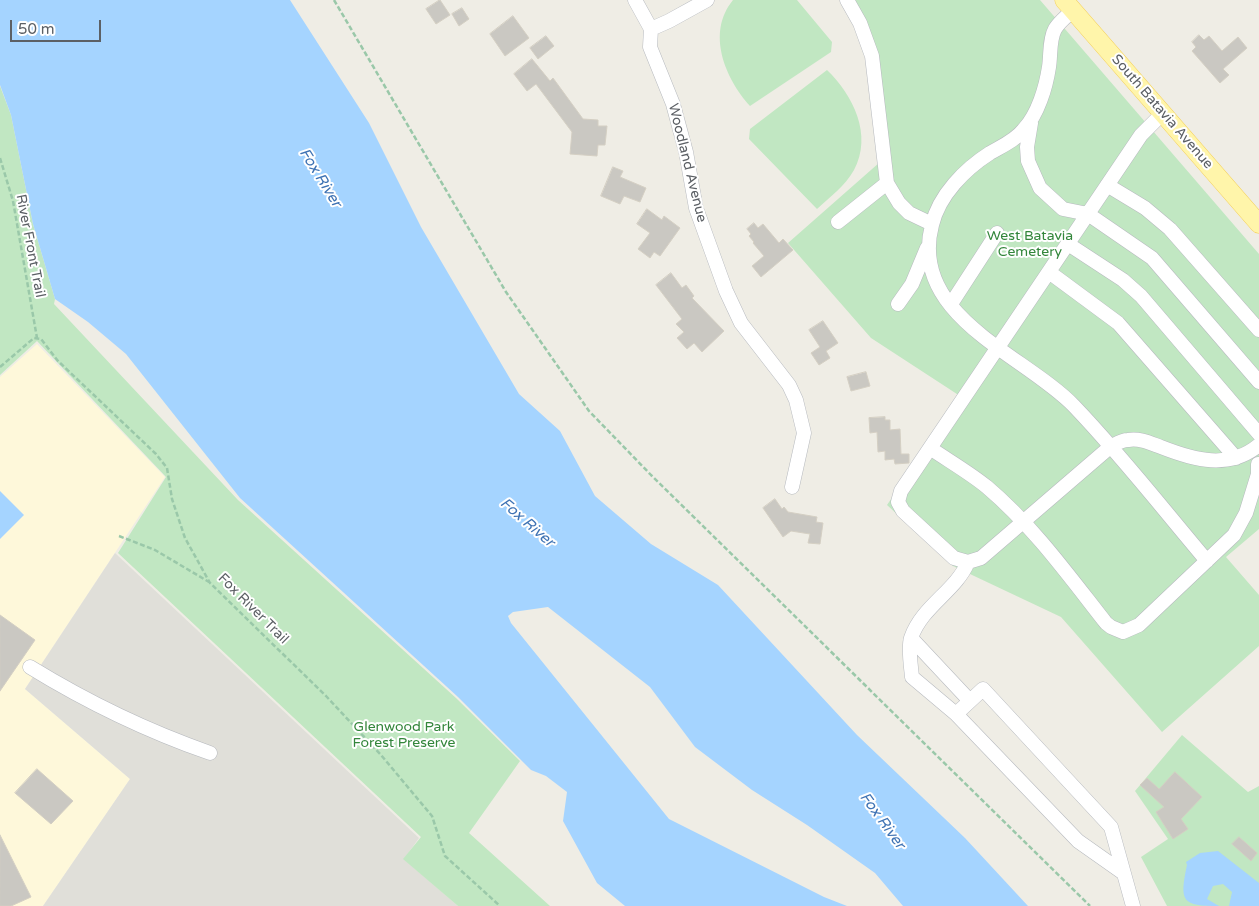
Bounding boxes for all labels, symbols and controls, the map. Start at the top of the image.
scale bar [12,10,104,42]
text: 50 m [18,20,55,38]
street label: South Batavia Avenue [1108,51,1216,173]
street label: Woodland Avenue [664,102,710,224]
water label: Fox River [295,145,345,211]
street label: River Front Trail [12,193,48,299]
park label: West Batavia Cemetery [987,228,1073,260]
water label: Fox River [496,495,558,551]
street label: Fox River Trail [214,570,292,648]
park label: Glenwood Park Forest Preserve [353,719,455,752]
water label: Fox River [855,789,909,853]

